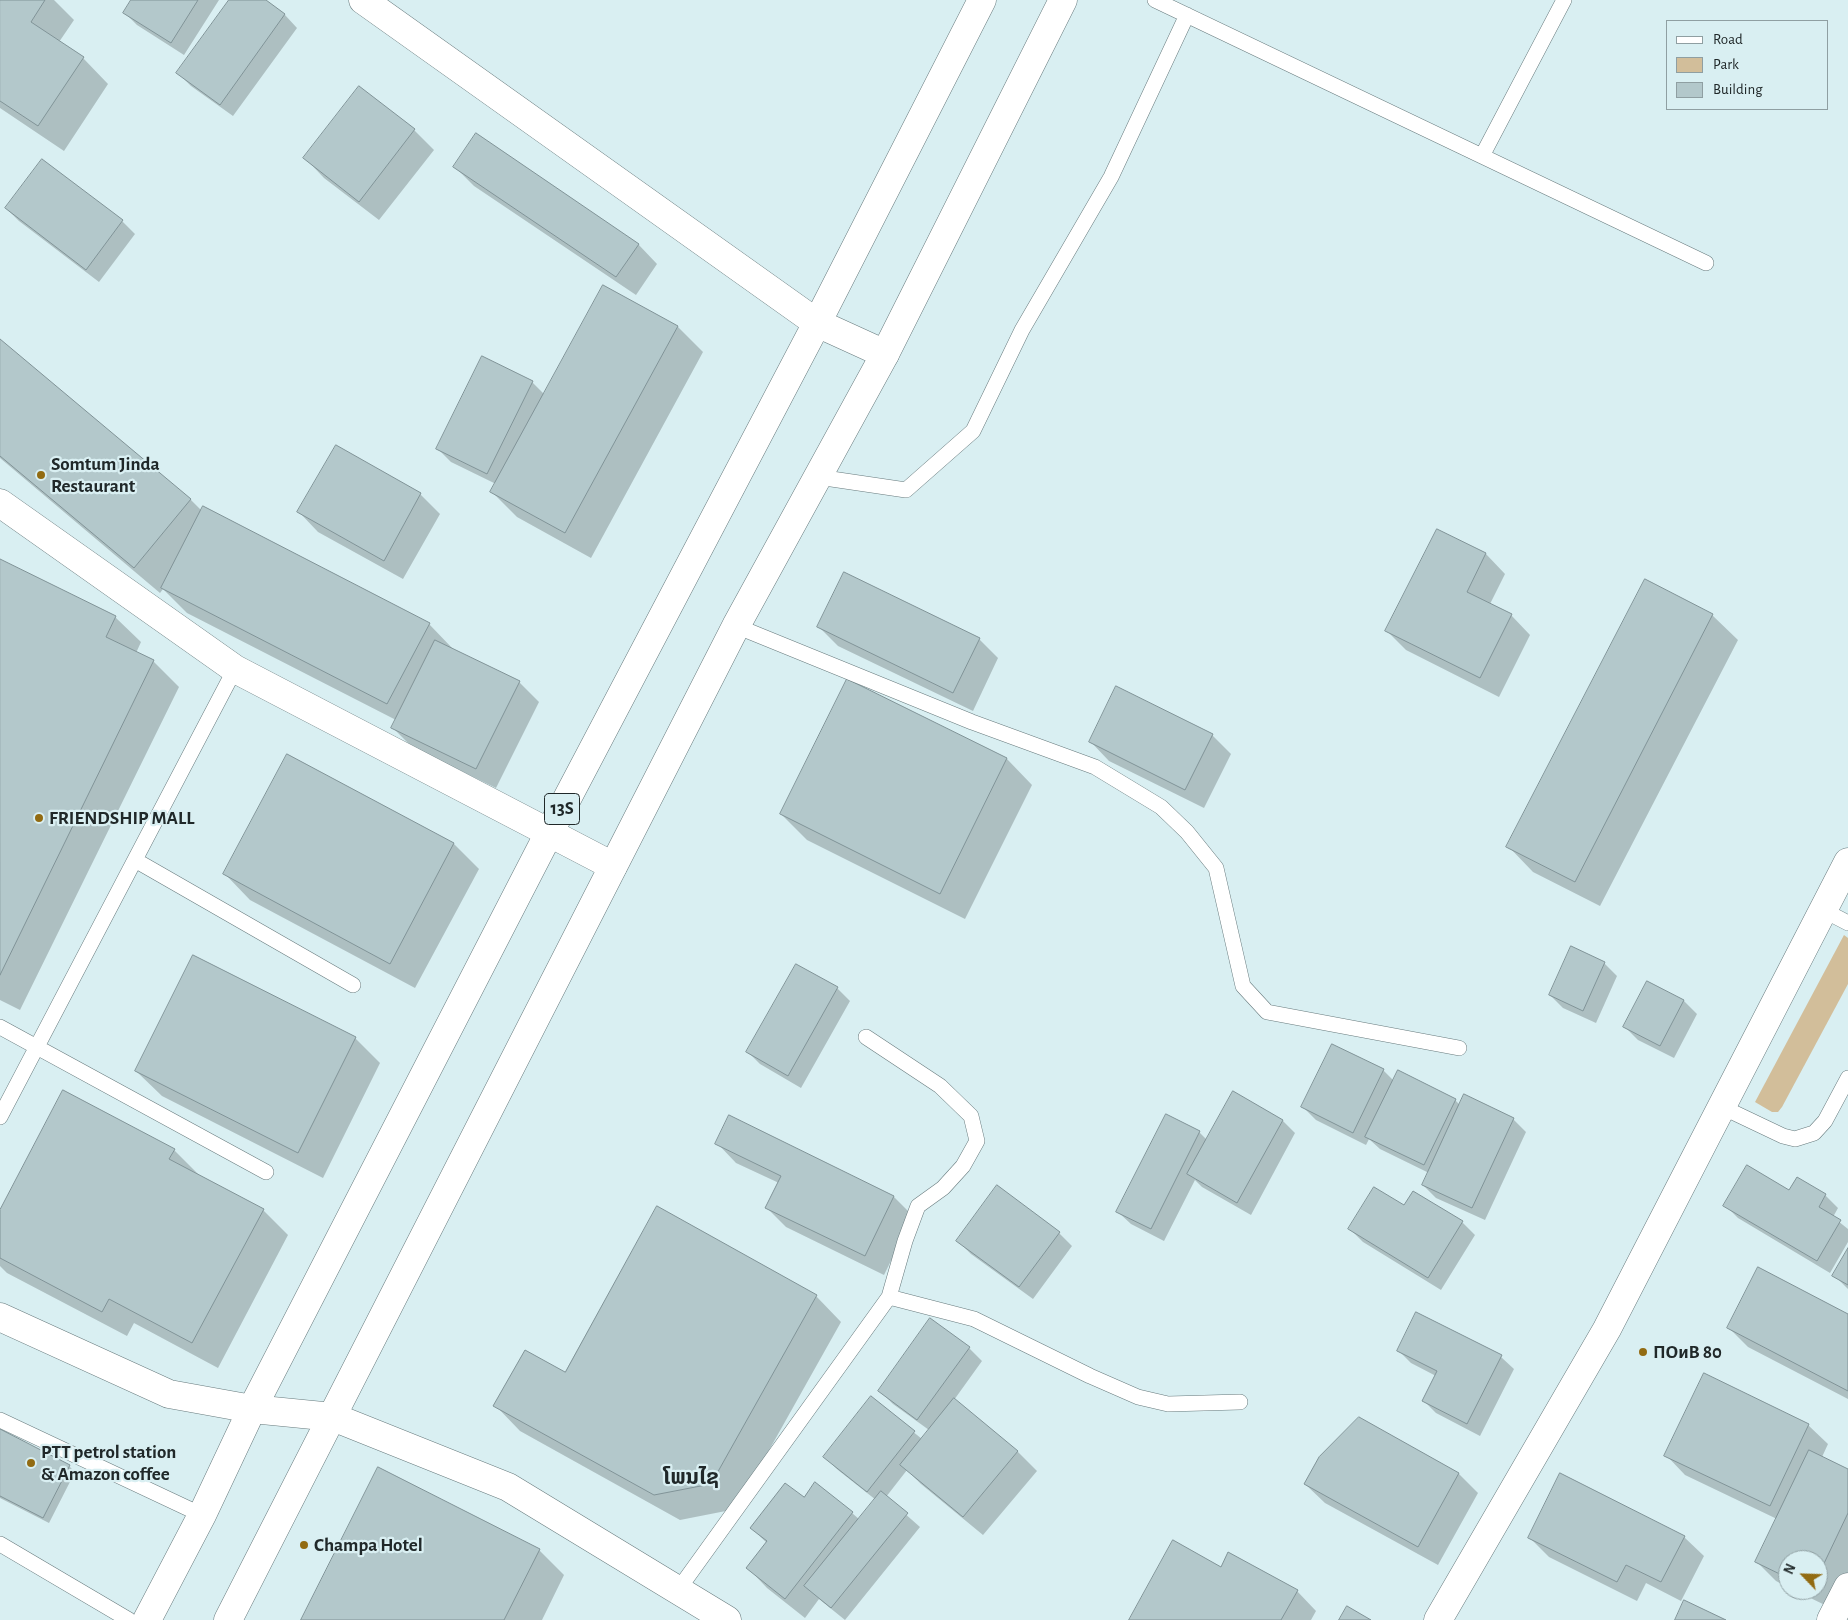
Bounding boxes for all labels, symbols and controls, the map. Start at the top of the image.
legend [1666,20,1828,110]
text: Road [1713,32,1743,47]
text: Park [1713,57,1739,72]
text: Building [1713,82,1763,97]
place label: Somtum Jinda Restaurant [51,453,160,497]
marker: Somtum Jinda Restaurant [35,469,47,481]
road number: 13S [544,794,580,824]
place label: FRIENDSHIP MALL [49,807,194,829]
marker: FRIENDSHIP MALL [33,812,45,824]
place label: ПОиВ 80 [1653,1341,1722,1363]
marker: ПОиВ 80 [1637,1346,1649,1358]
place label: PTT petrol station & Amazon coffee [41,1441,176,1485]
marker: PTT petrol station & Amazon coffee [25,1457,37,1469]
district label: ໂພນໄຊ [663,1465,719,1491]
place label: Champa Hotel [314,1534,423,1556]
marker: Champa Hotel [298,1539,310,1551]
north arrow [1778,1550,1828,1600]
text: N [1782,1562,1799,1577]

